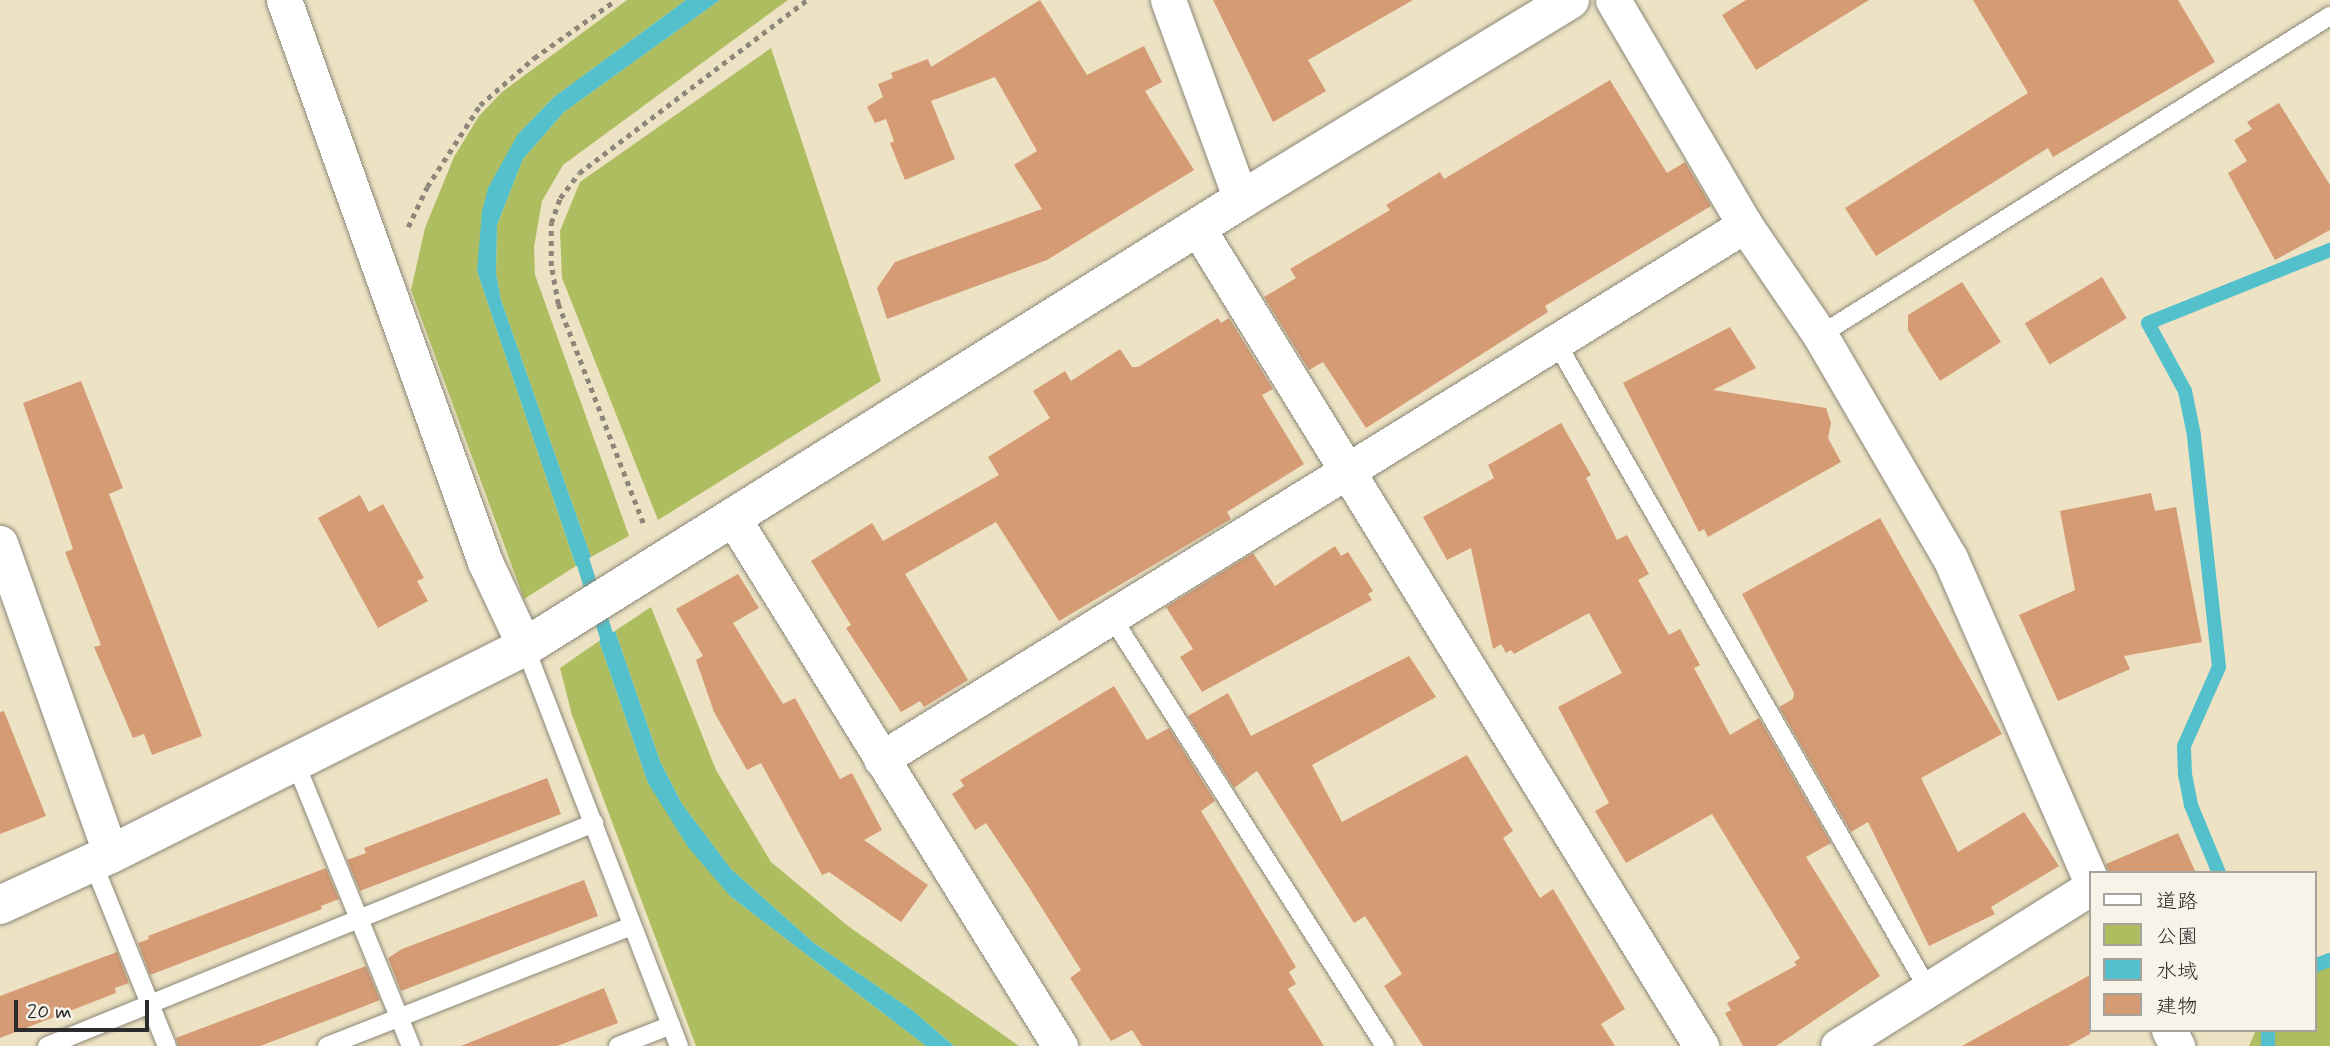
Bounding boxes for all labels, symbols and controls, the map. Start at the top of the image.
legend [2088,871,2316,1032]
text: 道路 [2156,888,2198,916]
text: 公園 [2156,923,2198,951]
text: 水域 [2156,958,2198,986]
scale bar [18,986,152,1030]
text: 建物 [2156,993,2198,1021]
text: 20 m [27,998,72,1026]

